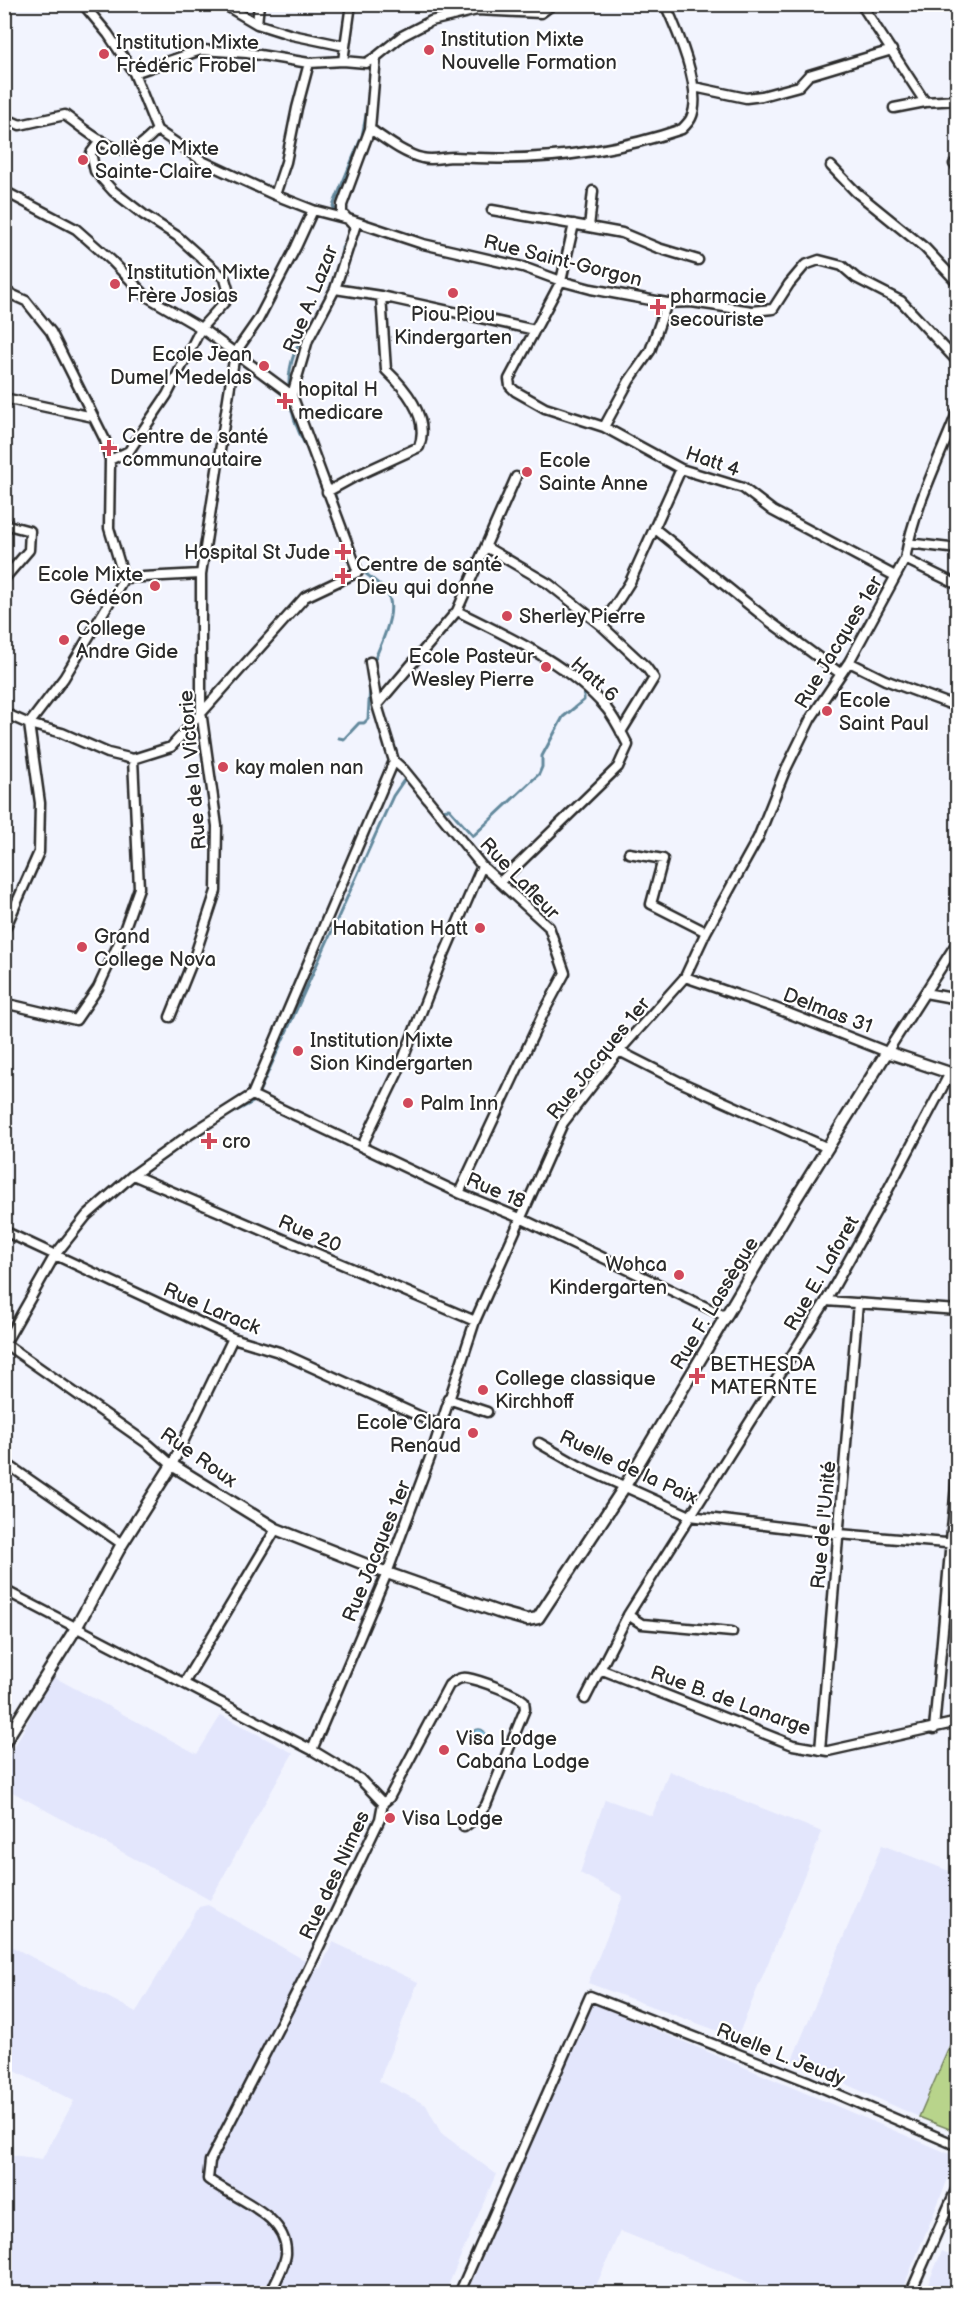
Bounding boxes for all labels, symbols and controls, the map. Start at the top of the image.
place label: Institution Mixte Nouvelle Formation [441,28,617,75]
place label: Institution Mixte Frédéric Frobel [116,31,259,78]
marker: Institution Mixte Nouvelle Formation [422,43,436,57]
marker: Institution Mixte Frédéric Frobel [97,47,111,61]
place label: Collège Mixte Sainte-Claire [95,137,219,184]
marker: Collège Mixte Sainte-Claire [76,153,90,167]
street label: Rue Saint-Gorgon [481,230,644,292]
street label: Rue A. Lazar [278,241,344,357]
place label: Institution Mixte Frère Josias [127,261,270,308]
marker: Institution Mixte Frère Josias [108,277,122,291]
place label: pharmacie secouriste [670,285,766,332]
marker: Piou Piou Kindergarten [446,286,460,300]
marker: pharmacie secouriste [651,300,665,314]
place label: Piou Piou Kindergarten [394,303,512,350]
place label: Ecole Jean Dumel Medelas [110,343,252,390]
marker: Ecole Jean Dumel Medelas [257,359,271,373]
place label: hopital H medicare [298,378,383,425]
marker: hopital H medicare [276,392,294,410]
place label: Centre de santé communautaire [122,425,268,472]
marker: Centre de santé communautaire [100,439,118,457]
street label: Hatt 4 [682,442,743,482]
place label: Ecole Sainte Anne [539,449,648,496]
marker: Ecole Sainte Anne [520,465,534,479]
place label: Hospital St Jude [184,541,330,565]
marker: Hospital St Jude [334,543,352,561]
place label: Centre de santé Dieu qui donne [356,553,502,600]
place label: Ecole Mixte Gédéon [38,563,143,610]
marker: Centre de santé Dieu qui donne [334,567,352,585]
street label: Rue Jacques 1er [790,571,888,713]
marker: Ecole Mixte Gédéon [148,579,162,593]
place label: Sherley Pierre [519,605,646,629]
marker: Sherley Pierre [500,609,514,623]
place label: College Andre Gide [76,617,178,664]
marker: College Andre Gide [57,633,71,647]
place label: Ecole Pasteur Wesley Pierre [408,645,535,692]
street label: Hatt 6 [566,652,623,707]
marker: Ecole Pasteur Wesley Pierre [539,660,553,674]
street label: Rue de la Victorie [174,689,212,851]
place label: Ecole Saint Paul [839,689,929,736]
marker: Ecole Saint Paul [820,704,834,718]
place label: kay malen nan [235,756,364,780]
marker: kay malen nan [216,760,230,774]
street label: Rue Lafleur [474,833,565,925]
place label: Habitation Hatt [332,917,468,941]
marker: Habitation Hatt [473,921,487,935]
place label: Grand College Nova [94,925,216,972]
marker: Grand College Nova [75,940,89,954]
street label: Delmas 31 [780,983,876,1039]
street label: Rue Jacques 1er [542,992,656,1125]
place label: Institution Mixte Sion Kindergarten [310,1029,473,1076]
marker: Institution Mixte Sion Kindergarten [291,1044,305,1058]
place label: Palm Inn [420,1092,498,1116]
marker: Palm Inn [401,1096,415,1110]
place label: cro [222,1130,251,1154]
marker: cro [200,1132,218,1150]
street label: Rue 18 [462,1168,529,1214]
street label: Rue 20 [274,1210,345,1258]
street label: Rue E. Laforet [779,1212,864,1335]
street label: Rue F. Lassègue [666,1233,764,1374]
place label: Wohca Kindergarten [549,1253,667,1300]
marker: Wohca Kindergarten [672,1268,686,1282]
street label: Rue Larack [159,1278,264,1340]
place label: BETHESDA MATERNTE [710,1353,817,1400]
place label: College classique Kirchhoff [495,1367,656,1414]
marker: BETHESDA MATERNTE [688,1367,706,1385]
marker: College classique Kirchhoff [476,1383,490,1397]
place label: Ecole Clara Renaud [356,1411,461,1458]
street label: Rue Roux [155,1423,242,1493]
street label: Ruelle de la Paix [555,1425,702,1511]
marker: Ecole Clara Renaud [466,1426,480,1440]
street label: Rue de l'Unité [806,1460,842,1590]
street label: Rue Jacques 1er [338,1476,417,1626]
street label: Rue B. de Lanarge [647,1661,814,1741]
place label: Visa Lodge Cabana Lodge [456,1727,589,1774]
marker: Visa Lodge Cabana Lodge [437,1743,451,1757]
street label: Rue des Nimes [295,1807,375,1944]
place label: Visa Lodge [402,1807,503,1831]
marker: Visa Lodge [383,1811,397,1825]
street label: Ruelle L. Jeudy [713,2018,848,2092]

